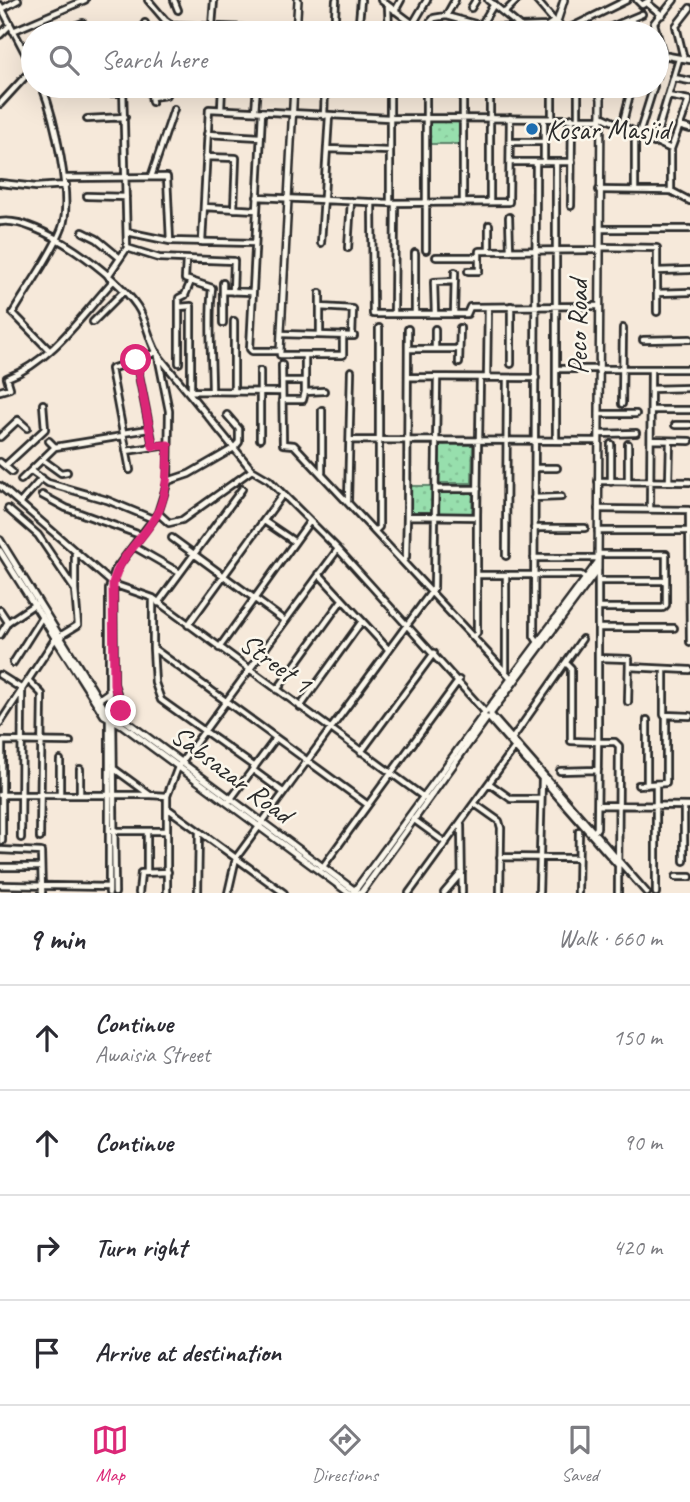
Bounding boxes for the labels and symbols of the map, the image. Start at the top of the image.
place label: Kosar Masjid [546,112,673,147]
marker: Kosar Masjid [524,121,540,137]
street label: Peco Road [560,275,595,375]
route start [120,344,151,375]
street label: Street 1 [233,625,320,702]
route end [105,695,136,726]
street label: Sabsazar Road [165,717,303,833]

